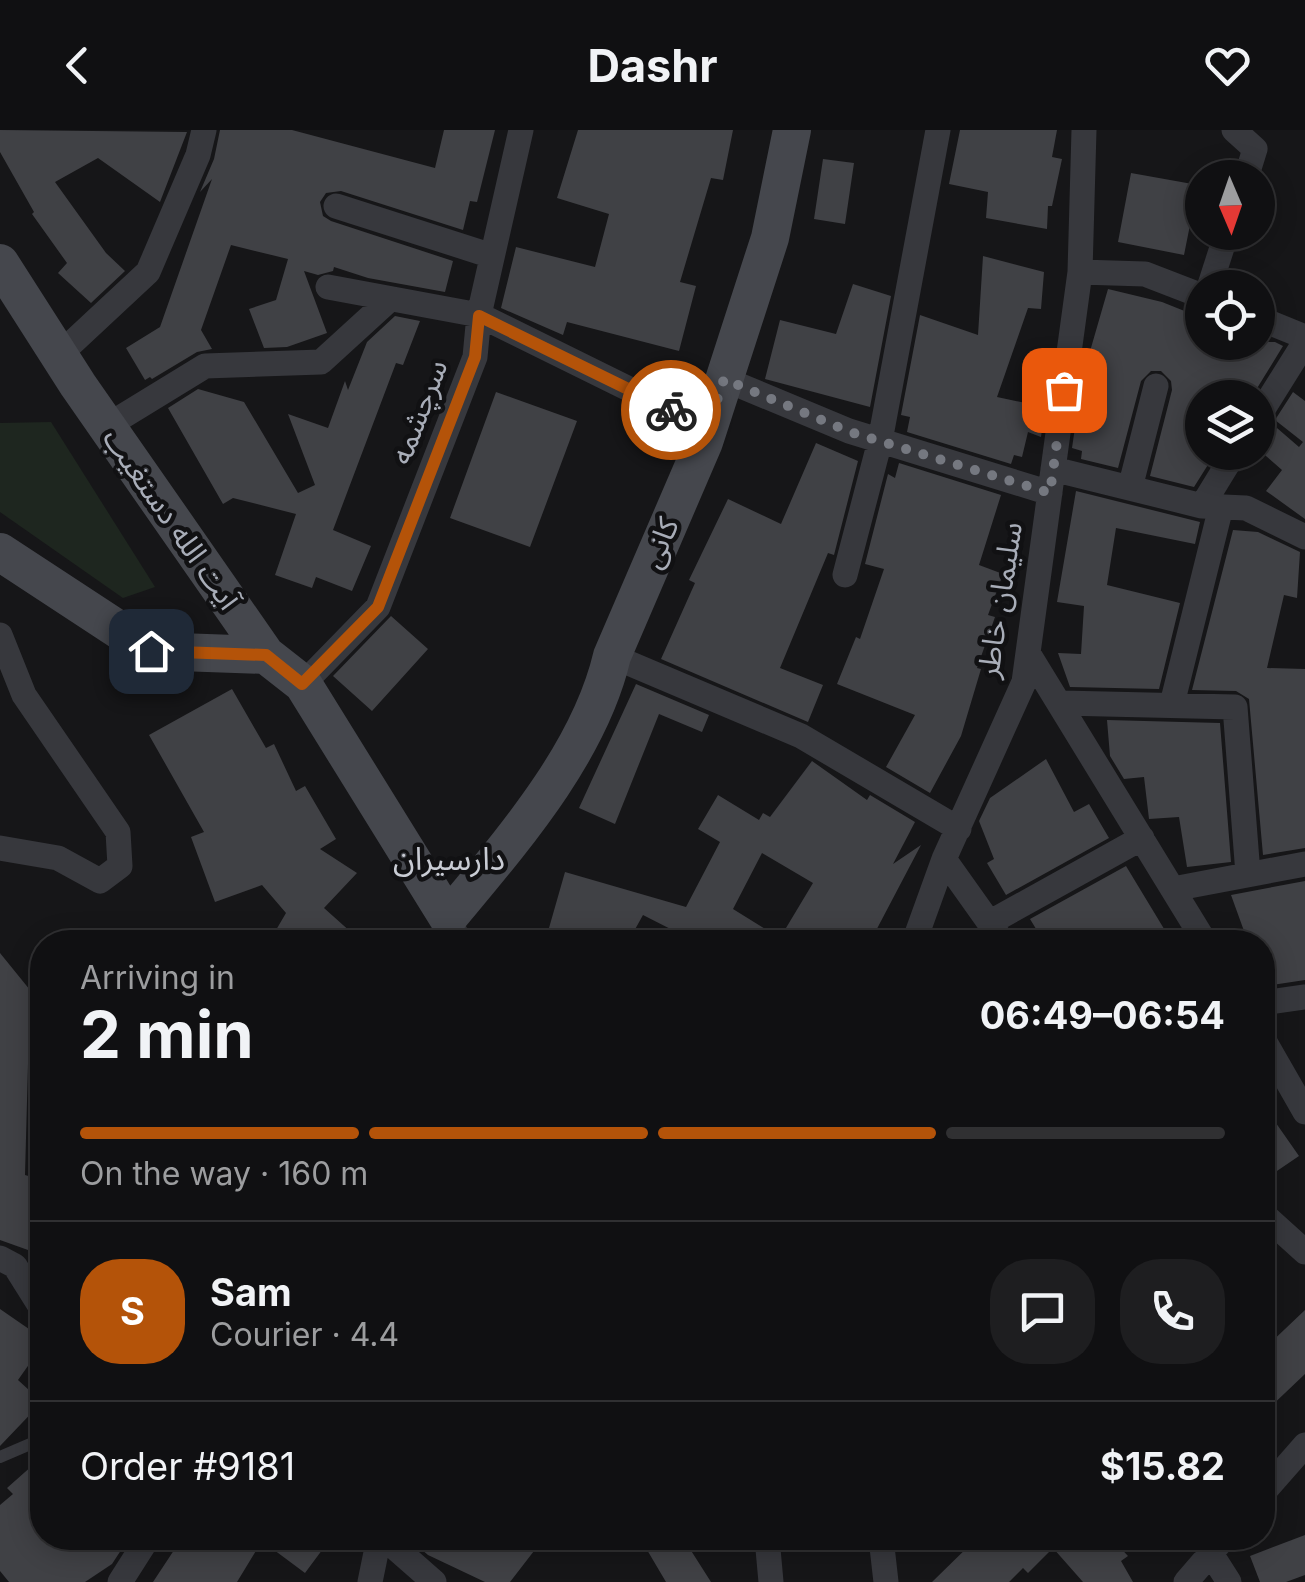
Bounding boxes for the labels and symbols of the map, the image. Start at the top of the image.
north arrow [1185,160,1275,250]
pin [1022,348,1107,433]
street label: سرچشمه [382,354,456,470]
courier [621,360,721,460]
street label: آیت الله دستغیب [96,421,248,617]
street label: کانی [632,511,686,573]
street label: سلیمان خاطر [969,519,1029,681]
pin [109,609,194,694]
district label: دارسیران [393,839,505,878]

